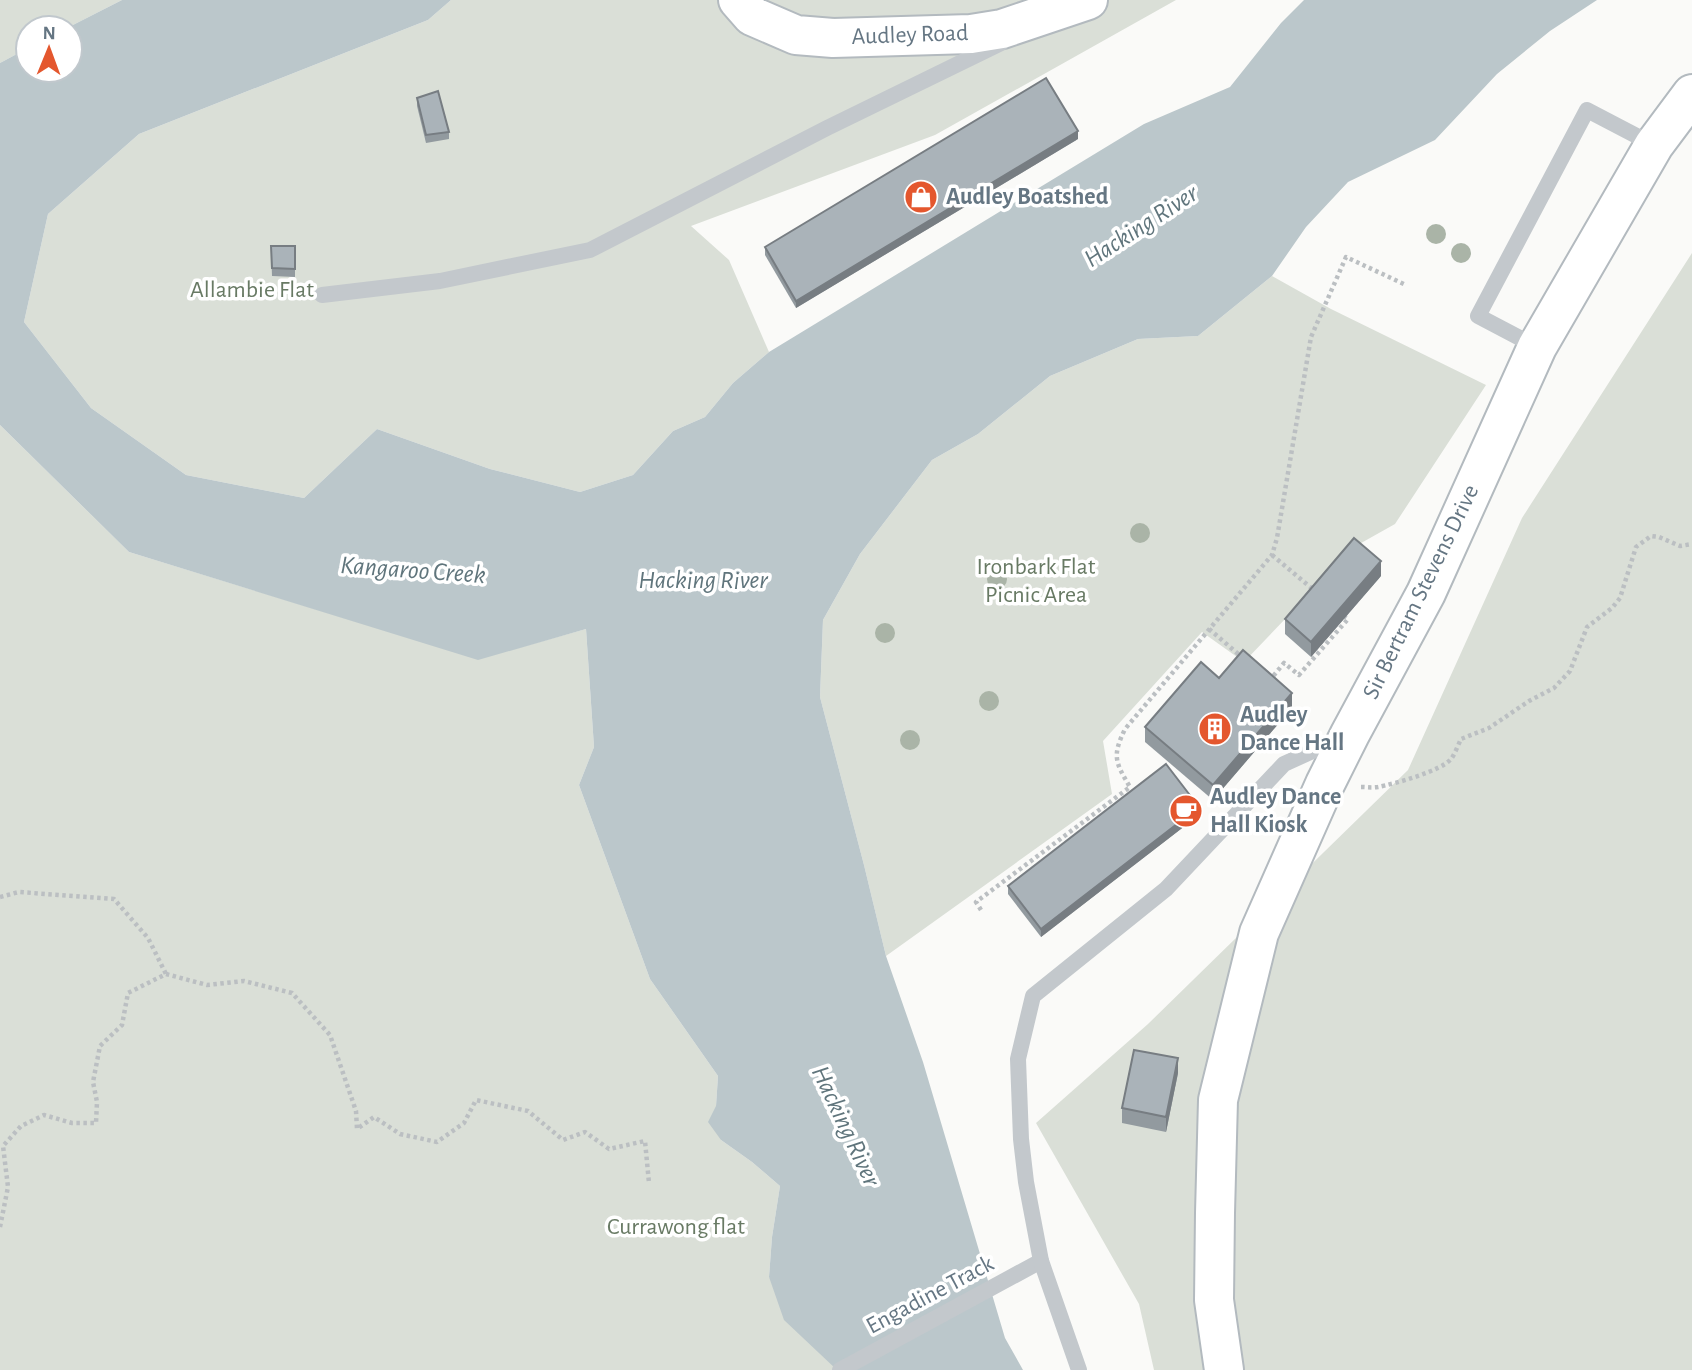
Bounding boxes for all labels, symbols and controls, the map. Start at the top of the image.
north arrow [14,14,84,84]
street label: Audley Road [851,21,969,49]
text: N [42,24,56,43]
shop icon: Audley Boatshed [902,178,940,216]
water label: Hacking River [1080,179,1204,272]
place label: Audley Boatshed [946,185,1109,209]
park label: Allambie Flat [190,278,314,302]
street label: Sir Bertram Stevens Drive [1359,481,1483,703]
water label: Kangaroo Creek [340,552,486,588]
park label: Ironbark Flat Picnic Area [977,555,1096,607]
water label: Hacking River [638,567,769,593]
place label: Audley Dance Hall [1240,703,1344,755]
building icon: Audley Dance Hall [1196,710,1234,748]
place label: Audley Dance Hall Kiosk [1210,785,1341,837]
cafe icon: Audley Dance Hall Kiosk [1167,792,1205,830]
water label: Hacking River [807,1062,886,1192]
park label: Currawong flat [607,1215,745,1239]
street label: Engadine Track [862,1251,998,1339]

